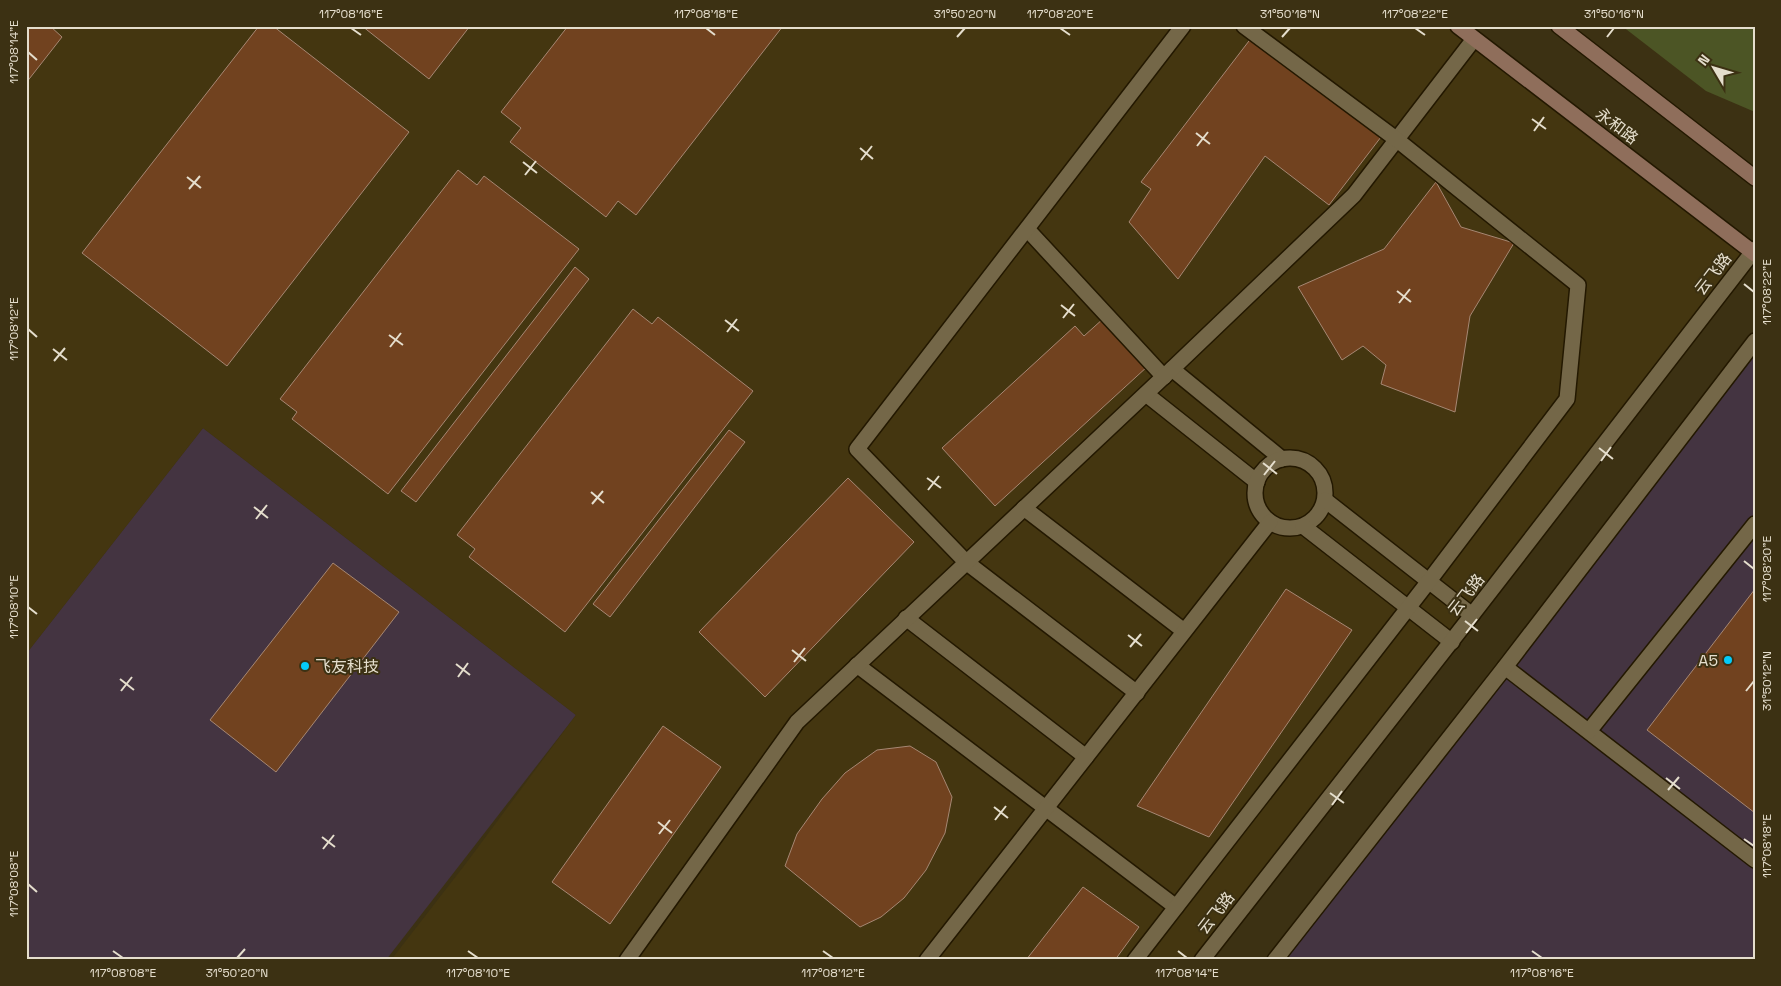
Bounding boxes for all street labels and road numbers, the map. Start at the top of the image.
street label: 永和路 [1592,103,1642,149]
street label: 云飞路 [1690,249,1736,299]
street label: 云飞路 [1443,570,1489,620]
street label: 云飞路 [1193,888,1239,938]

